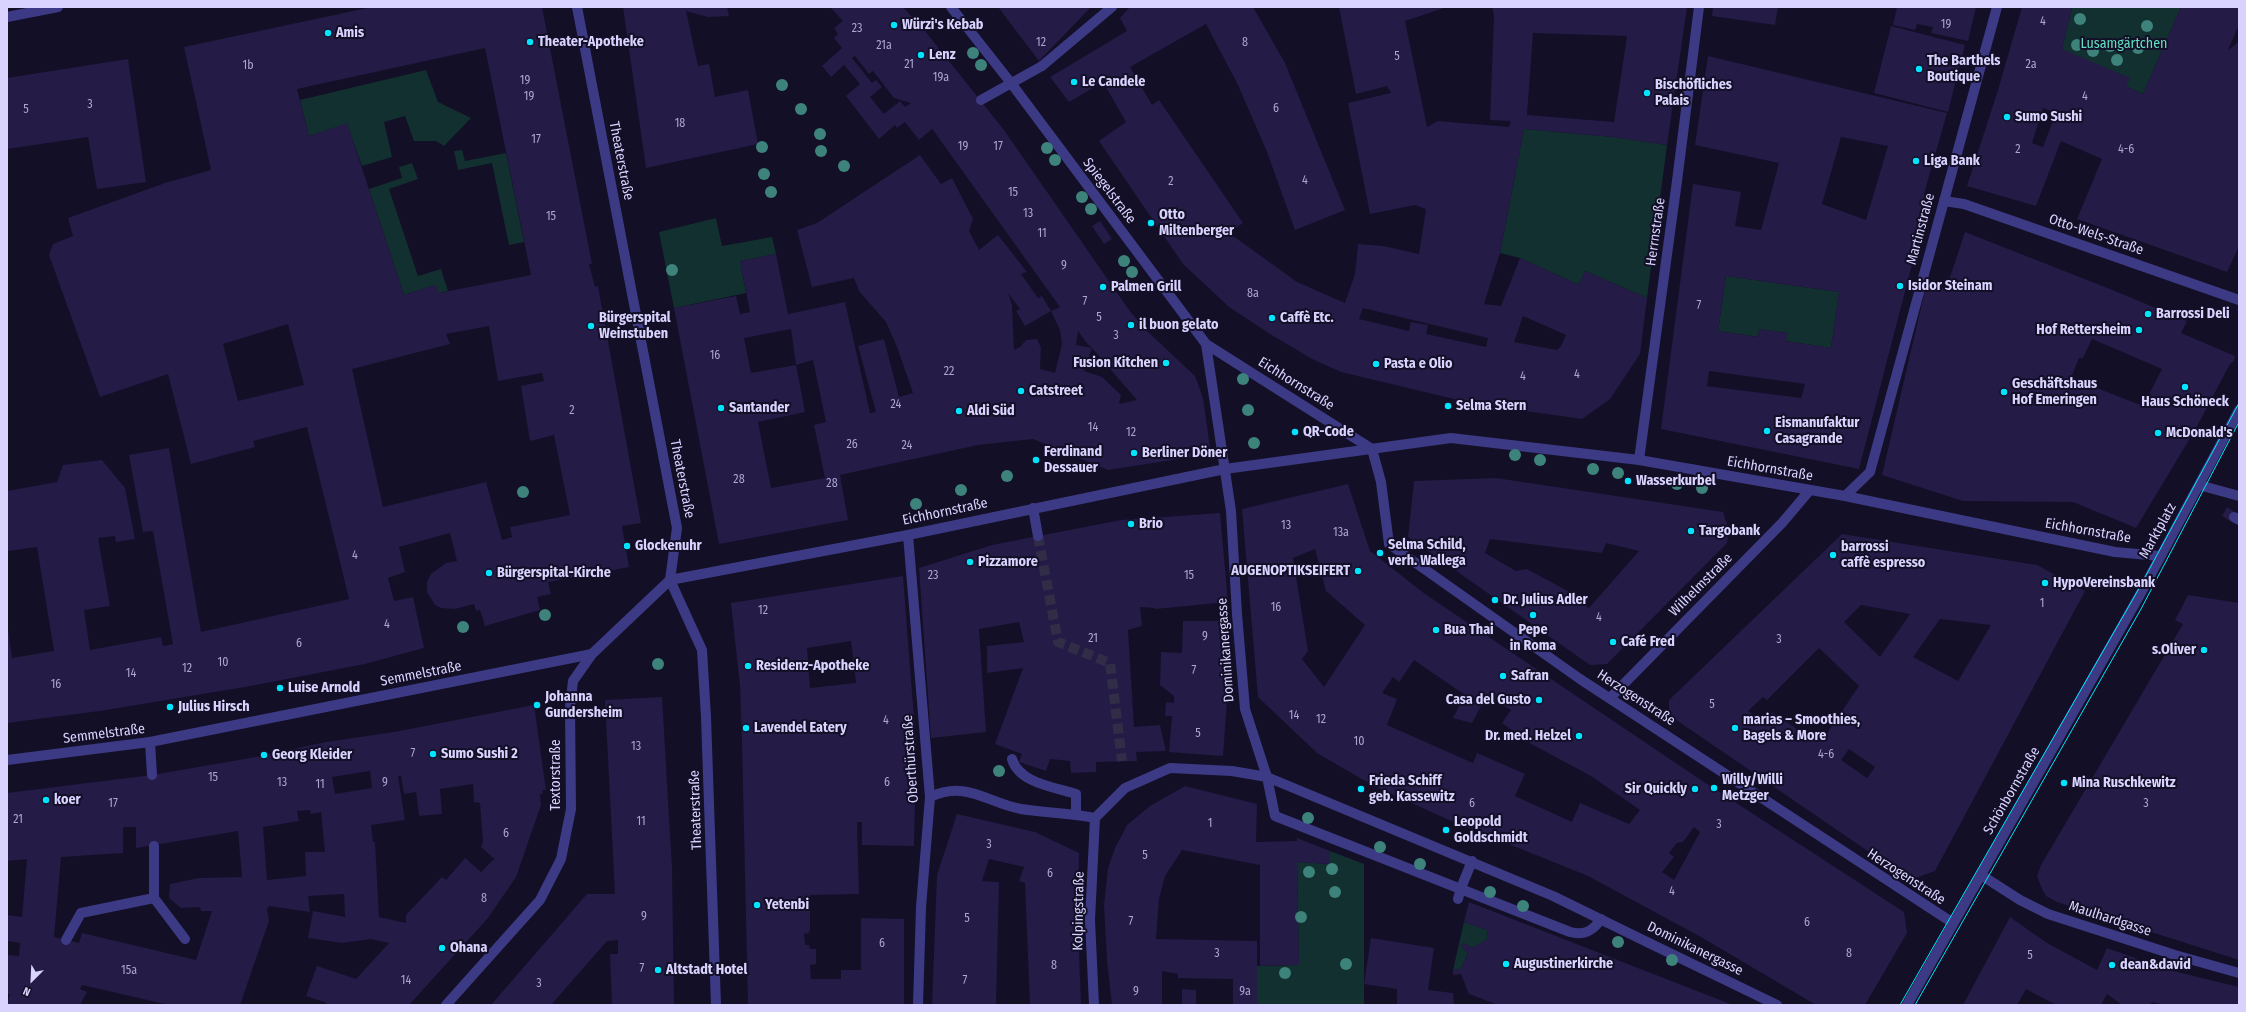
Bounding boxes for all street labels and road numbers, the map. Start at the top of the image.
street label: Theaterstraße [605,120,637,202]
street label: Spiegelstraße [1079,155,1139,227]
street label: Martinstraße [1903,191,1939,267]
street label: Herrnstraße [1643,197,1669,267]
street label: Otto-Wels-Straße [2047,211,2145,259]
street label: Eichhornstraße [1255,354,1337,414]
street label: Theaterstraße [666,438,698,520]
street label: Eichhornstraße [1726,453,1814,485]
street label: Eichhornstraße [901,495,989,529]
street label: Marktplatz [2136,500,2180,562]
street label: Eichhornstraße [2044,515,2132,547]
street label: Wilhelmstraße [1666,550,1736,620]
street label: Dominikanergasse [1214,597,1238,703]
street label: Semmelstraße [379,658,463,690]
street label: Herzogenstraße [1594,666,1678,730]
street label: Oberthürstraße [900,714,922,804]
street label: Semmelstraße [62,721,146,747]
street label: Textorstraße [548,739,564,811]
street label: Schönbornstraße [1980,744,2044,838]
street label: Theaterstraße [686,770,706,850]
street label: Herzogenstraße [1864,845,1948,909]
street label: Kolpingstraße [1070,871,1088,951]
street label: Maulhardgasse [2067,898,2153,940]
street label: Dominikanergasse [1644,919,1746,979]

